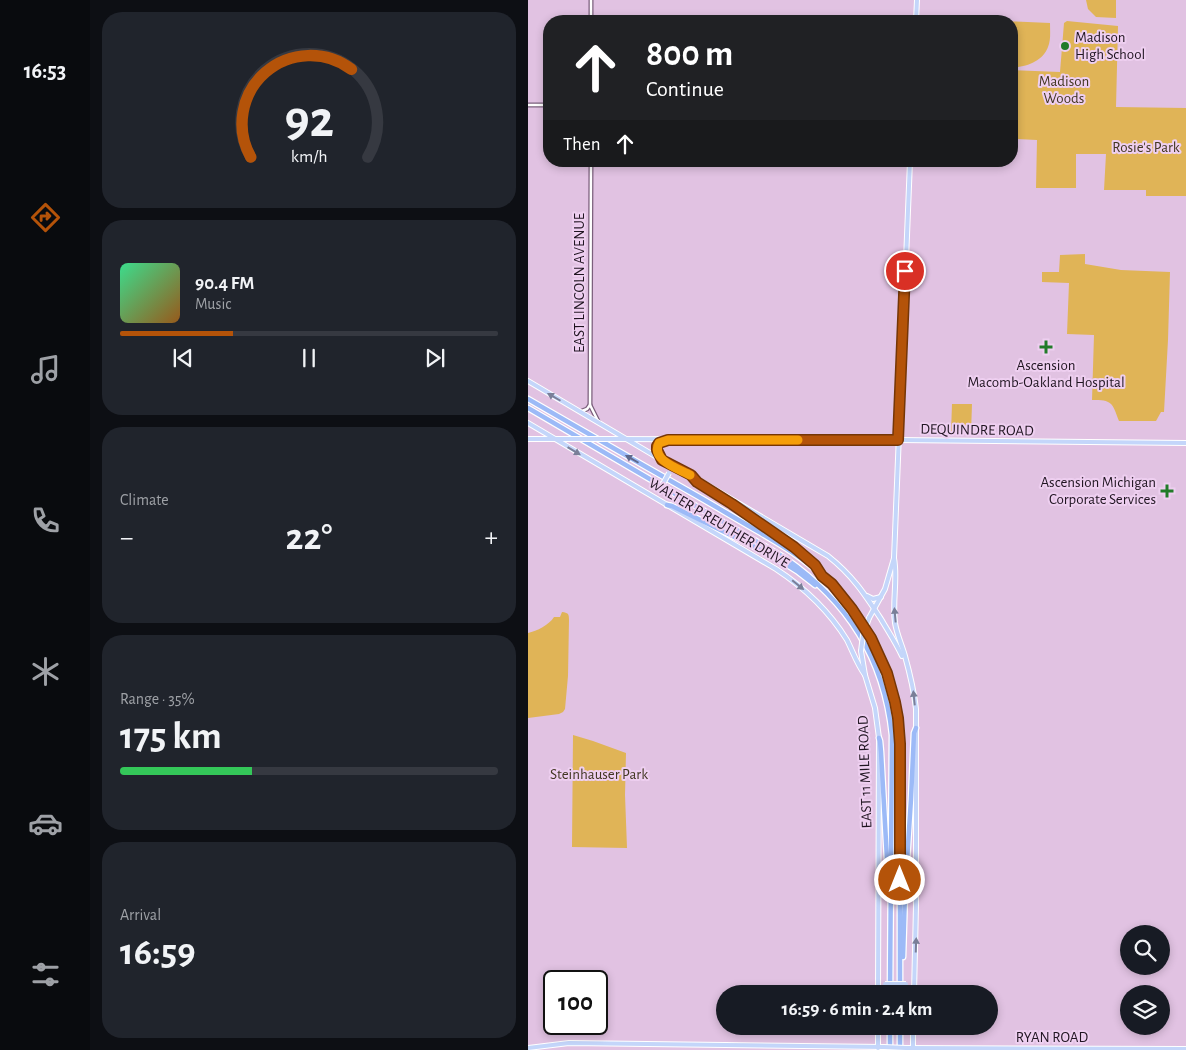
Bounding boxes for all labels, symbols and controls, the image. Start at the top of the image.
place label: Madison High School [1075,30,1145,62]
icon: ahead [563,35,628,100]
text: 800 m [646,37,733,72]
marker: Madison High School [1059,40,1071,52]
text: 16:53 [24,60,66,82]
park label: Madison Woods [1039,74,1089,106]
text: Continue [646,78,724,100]
text: 92 [284,94,334,146]
icon: ahead [611,130,639,158]
text: Then [563,135,601,154]
park label: Rosie's Park [1112,140,1180,155]
text: km/h [291,148,327,166]
icon: directions [28,200,63,235]
street label: EAST LINCOLN AVENUE [572,213,587,353]
pin [884,250,926,292]
icon: arrive [891,257,919,285]
text: 90.4 FM [195,274,254,293]
text: Music [195,296,231,312]
marker: Ascension Macomb-Oakland Hospital [1039,340,1053,354]
icon: previous [169,344,197,372]
icon: pause [295,344,323,372]
icon: next [421,344,449,372]
icon: music [28,352,63,387]
place label: Ascension Macomb-Oakland Hospital [967,358,1125,390]
one-way arrow [548,392,561,401]
street label: DEQUINDRE ROAD [920,422,1034,438]
one-way arrow [568,446,581,455]
one-way arrow [625,454,639,463]
street label: WALTER P REUTHER DRIVE [646,475,792,571]
place label: Ascension Michigan Corporate Services [1040,475,1156,507]
marker: Ascension Michigan Corporate Services [1160,484,1174,498]
text: Climate [120,492,169,508]
icon: phone [28,503,63,538]
text: 22° [286,519,332,557]
text: − [120,524,133,552]
text: + [485,524,498,552]
one-way arrow [791,580,804,591]
one-way arrow [890,607,898,623]
icon: climate [28,654,63,689]
one-way arrow [910,689,918,705]
text: Range · 35% [120,691,195,707]
street label: EAST 11 MILE ROAD [856,715,874,829]
text: 175 km [120,718,222,756]
park label: Steinhauser Park [550,767,648,782]
icon: car [28,806,63,841]
position arrow [873,853,925,905]
text: Arrival [120,907,161,923]
map controls [1120,925,1170,1035]
button: search [1120,925,1170,975]
text: 16:59 [120,934,196,972]
one-way arrow [912,937,920,953]
icon: filters [28,957,63,992]
speed limit sign: 100 [543,970,608,1035]
button: layers [1120,985,1170,1035]
text: 16:59 · 6 min · 2.4 km [782,1000,932,1019]
street label: RYAN ROAD [1016,1030,1088,1045]

